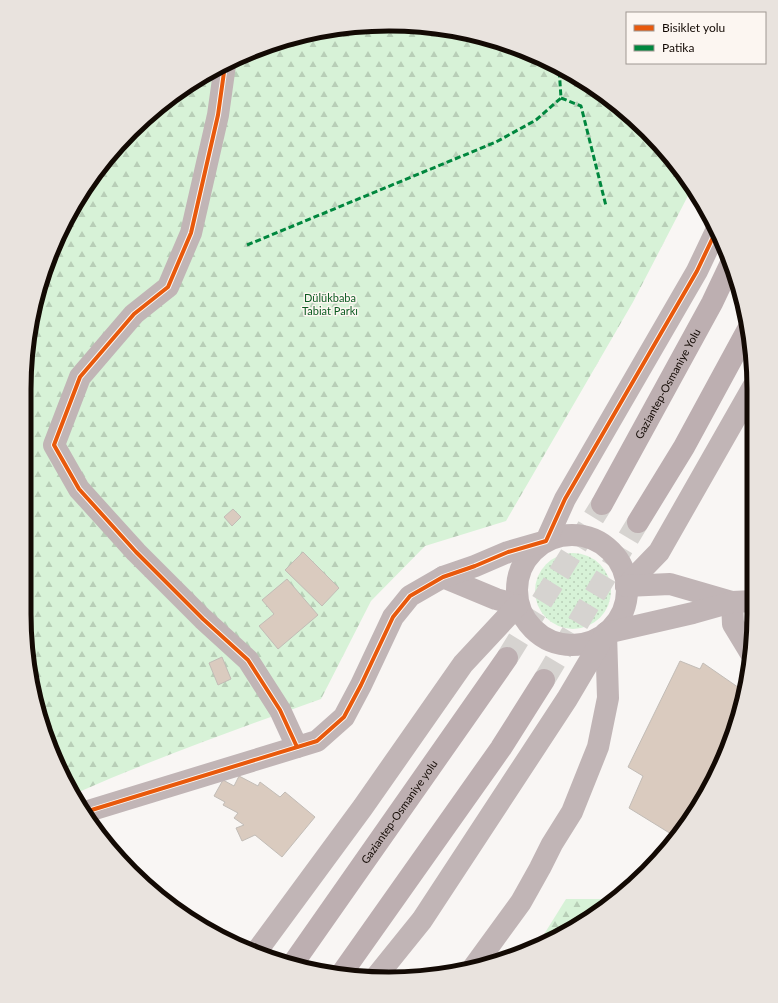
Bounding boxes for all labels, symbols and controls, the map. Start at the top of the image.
legend [626,12,766,64]
text: Bisiklet yolu [662,20,725,35]
text: Patika [662,40,694,55]
park label: Dülükbaba Tabiat Parkı [302,291,358,317]
street label: Gaziantep-Osmaniye Yolu [632,326,703,441]
street label: Gaziantep-Osmaniye yolu [358,757,440,866]

